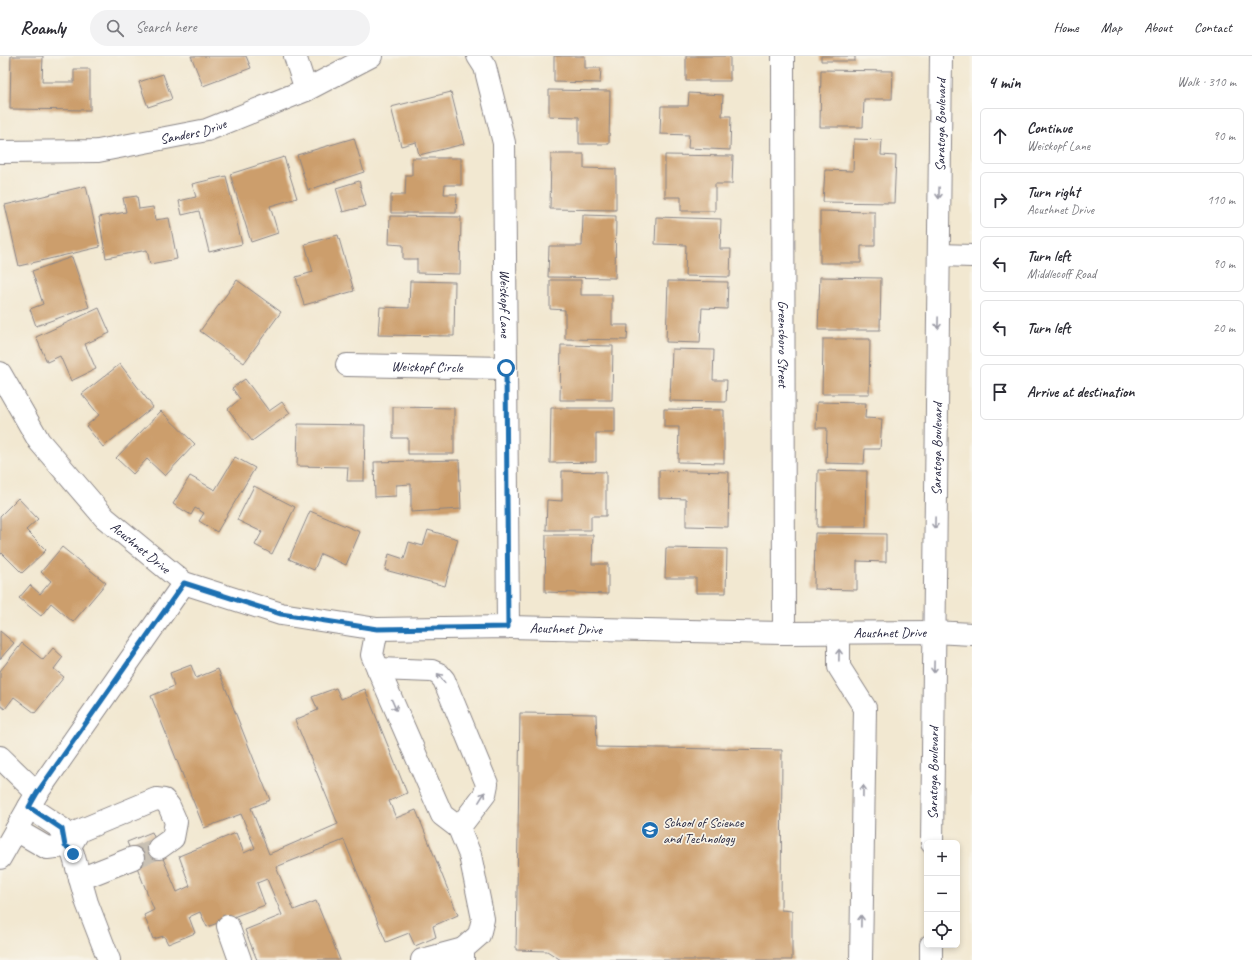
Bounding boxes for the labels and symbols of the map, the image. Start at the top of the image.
street label: Saratoga Boulevard [931,76,949,172]
street label: Sanders Drive [159,114,230,147]
one-way arrow [936,186,943,199]
street label: Weiskopf Lane [497,270,514,339]
street label: Greensboro Street [775,301,792,389]
one-way arrow [934,316,942,329]
street label: Weiskopf Circle [391,357,464,376]
route start [497,359,515,377]
street label: Saratoga Boulevard [927,400,946,495]
one-way arrow [931,516,939,529]
street label: Acushnet Drive [107,518,175,578]
street label: Acushnet Drive [530,619,604,638]
street label: Acushnet Drive [854,624,927,641]
one-way arrow [835,649,843,662]
one-way arrow [930,660,938,673]
one-way arrow [436,673,445,683]
one-way arrow [391,698,398,710]
street label: Saratoga Boulevard [924,724,942,819]
one-way arrow [859,785,867,798]
one-way arrow [479,791,487,803]
place label: School of Science and Technology [663,814,745,847]
school or university icon: School of Science and Technology [640,820,660,840]
route end [64,845,82,863]
one-way arrow [857,915,865,928]

